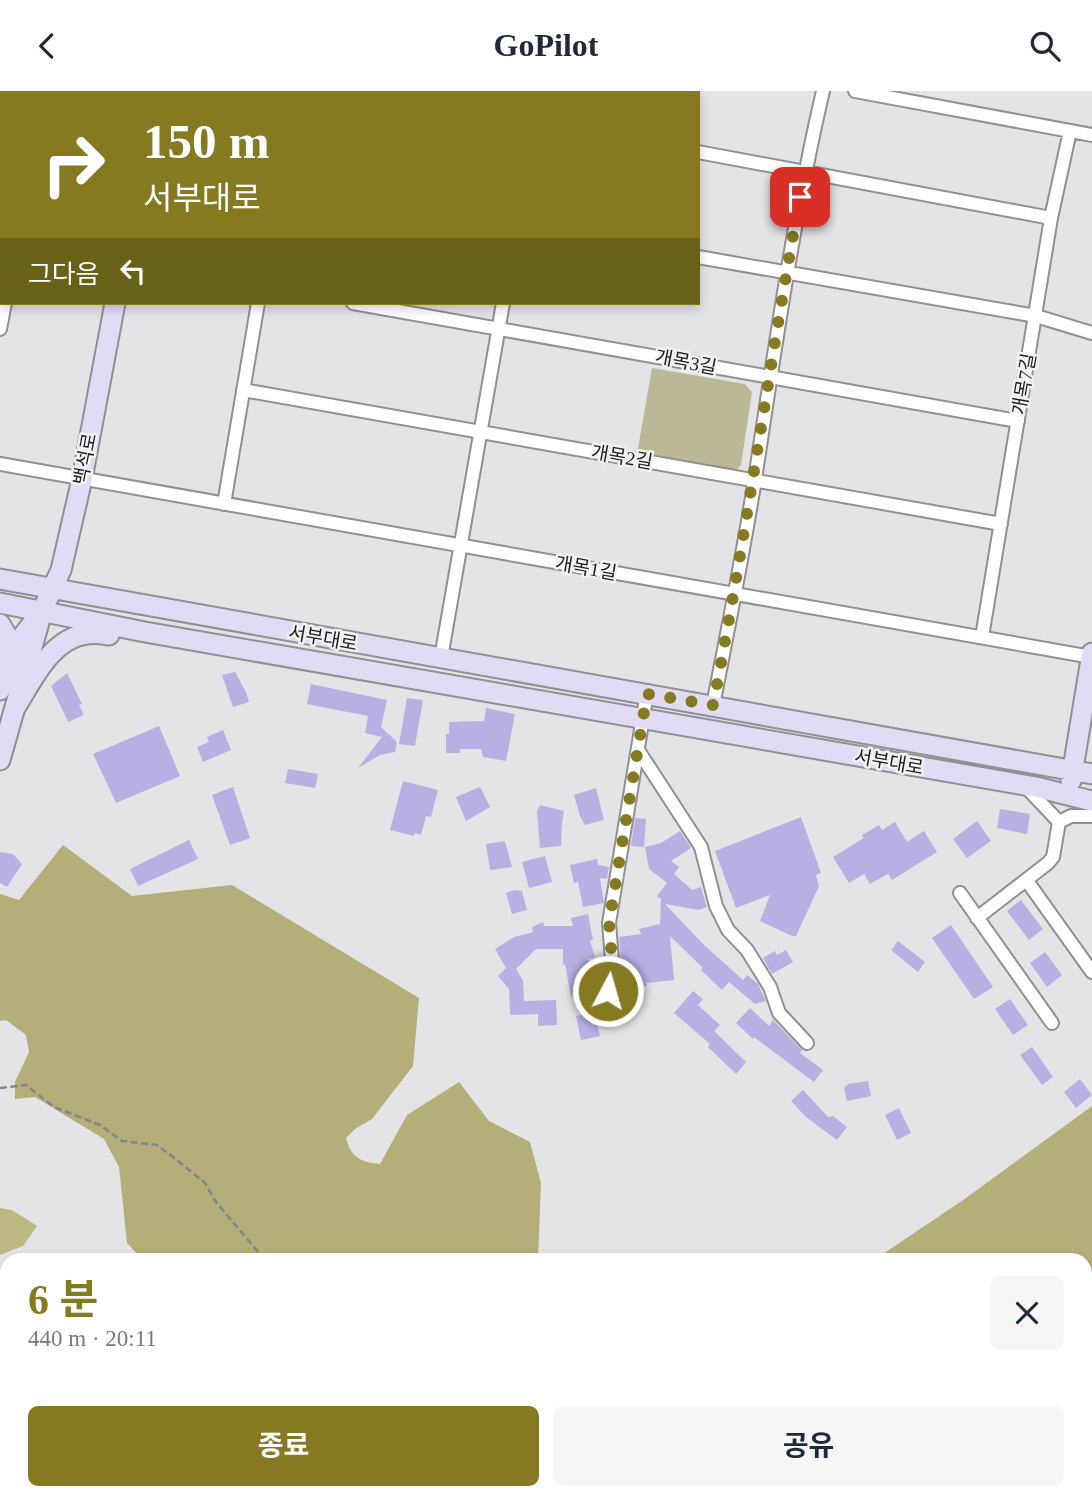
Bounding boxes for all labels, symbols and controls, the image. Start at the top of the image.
icon: back [28,27,66,65]
text: GoPilot [494,27,598,63]
icon: search [1026,27,1064,65]
text: 150 m [143,114,270,169]
icon: right [28,119,119,210]
pin [770,167,830,227]
icon: arrive [781,178,819,216]
text: 서부대로 [143,180,261,216]
icon: left [114,252,152,290]
text: 그다음 [28,260,100,289]
street label: 개목3길 [654,346,718,378]
street label: 개목7길 [1008,352,1040,416]
street label: 백석로 [70,431,100,487]
street label: 개목2길 [590,441,654,473]
street label: 개목1길 [554,552,618,584]
street label: 서부대로 [287,622,359,654]
street label: 서부대로 [853,746,925,778]
position arrow [571,954,645,1028]
button: close [990,1276,1064,1350]
text: 6 분 [28,1277,98,1323]
text: 440 m · 20:11 [28,1326,157,1351]
button: 종료 [28,1406,539,1486]
button: 공유 [553,1406,1064,1486]

